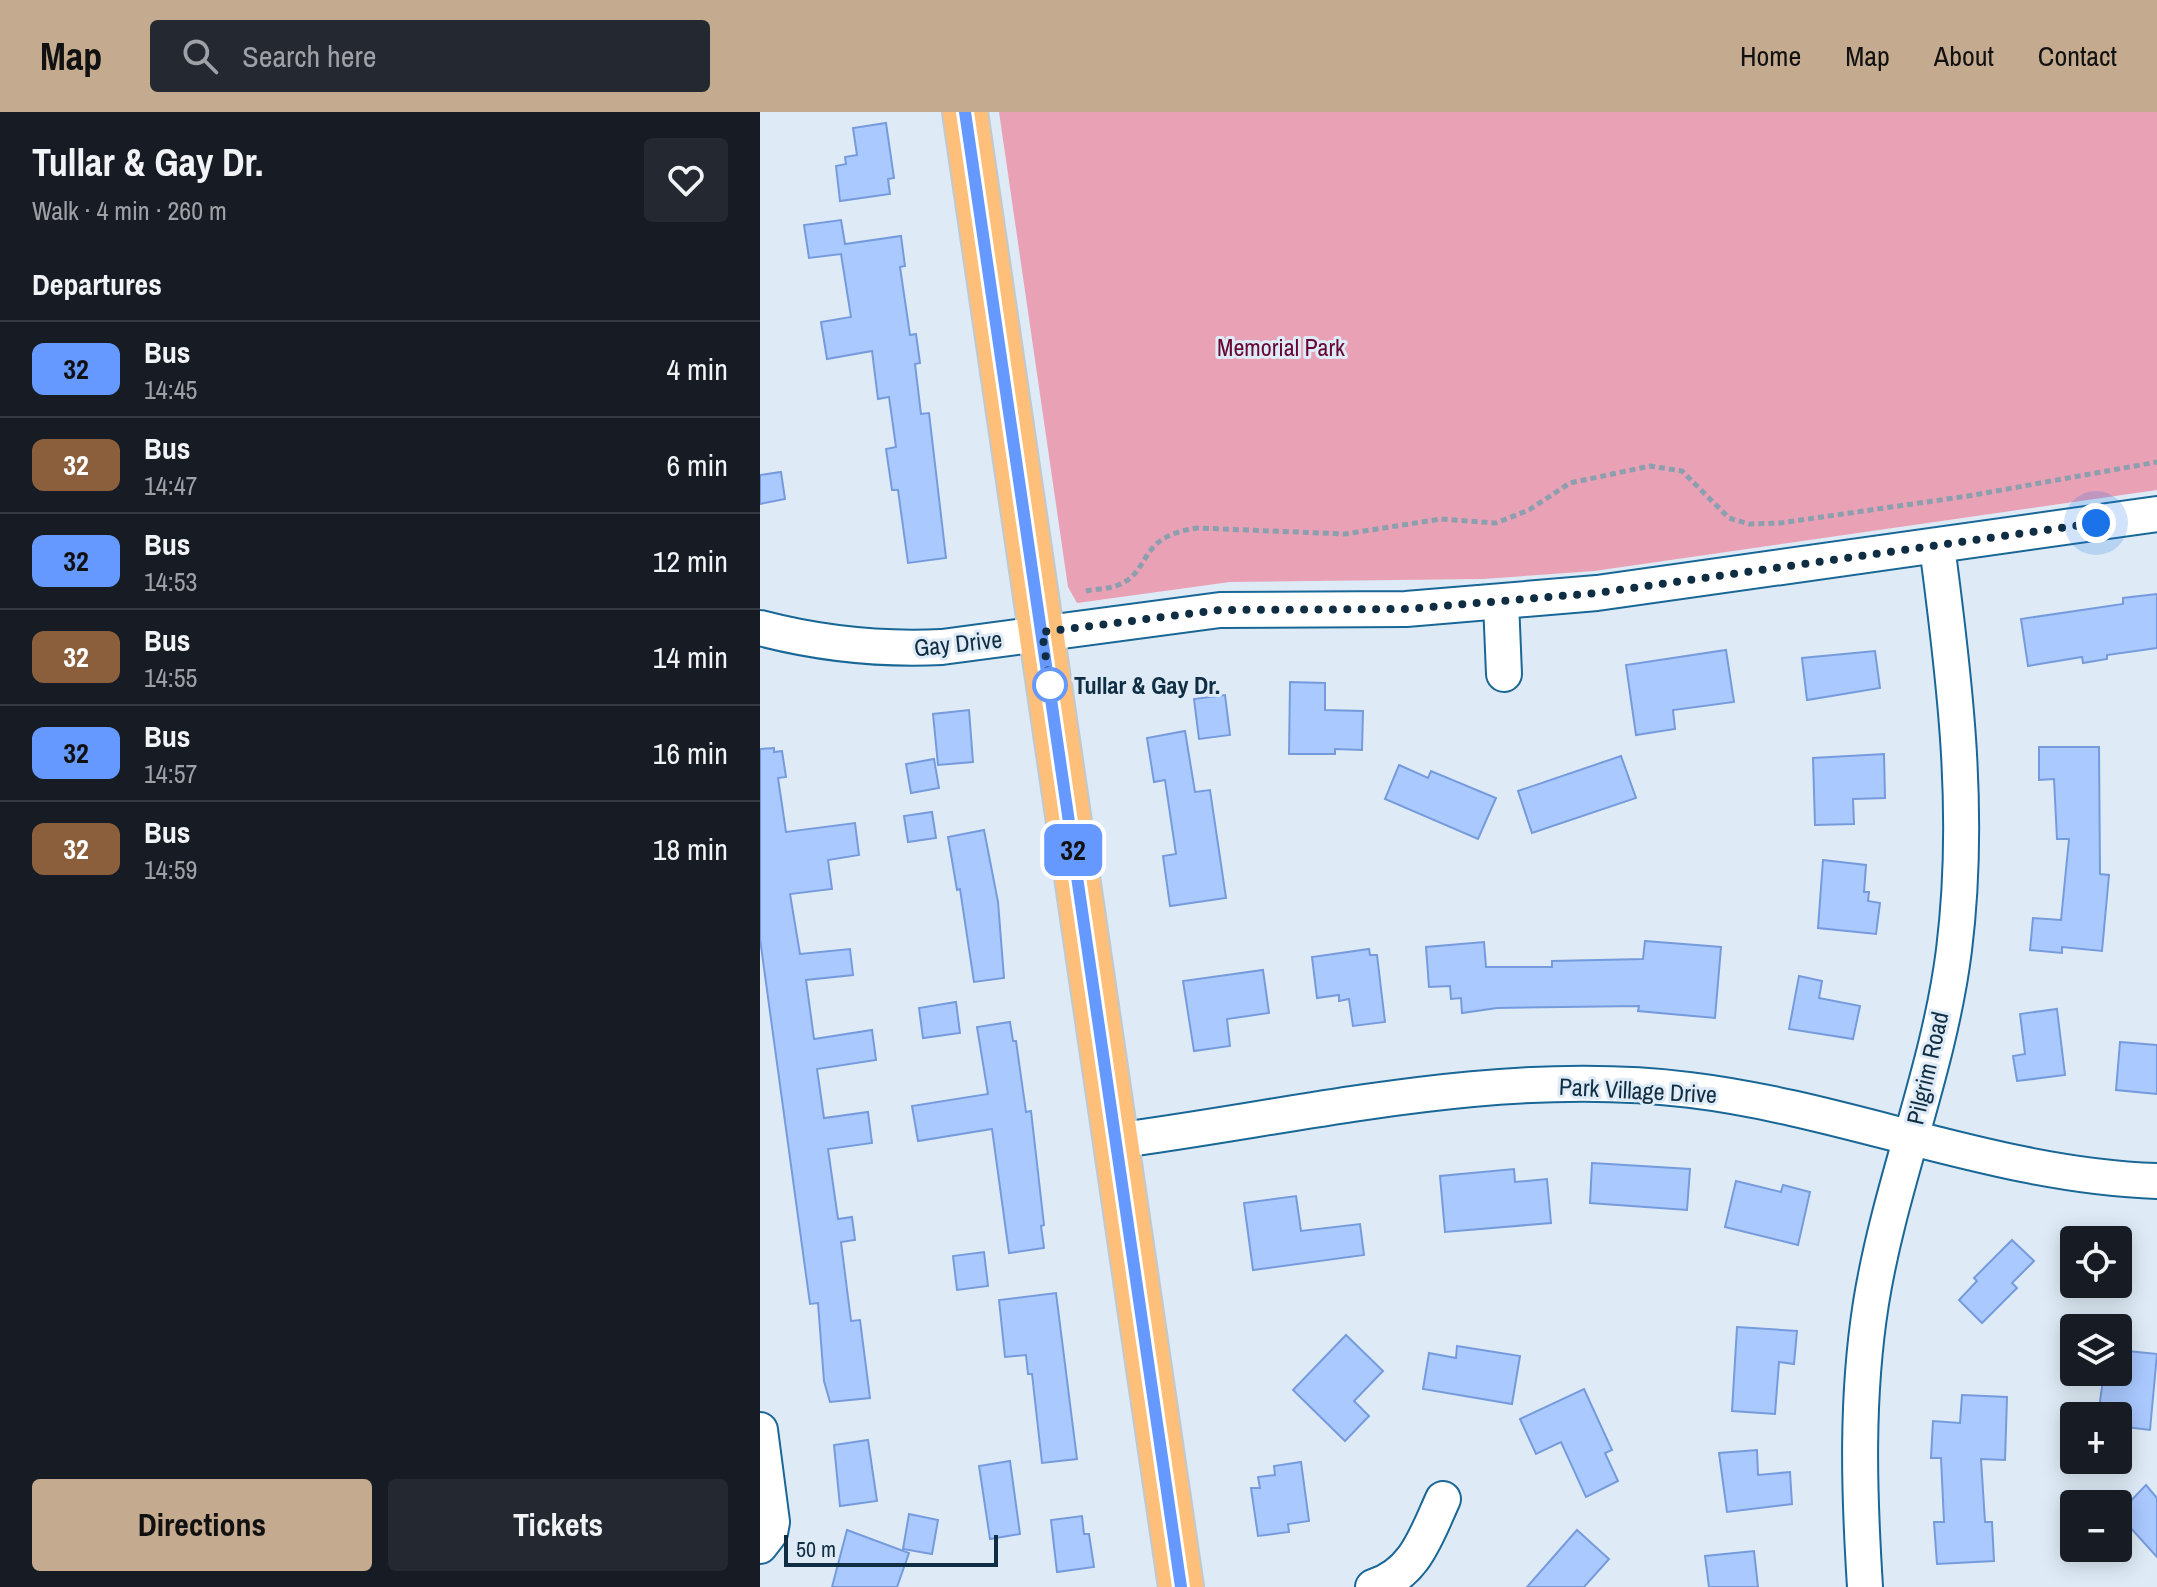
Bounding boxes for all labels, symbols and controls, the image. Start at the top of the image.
search box [150,20,710,92]
text: Map [40,31,102,82]
icon: search [178,34,222,78]
text: Search here [242,36,376,76]
text: Home [1740,37,1801,75]
text: Map [1845,37,1890,75]
text: About [1934,37,1994,75]
text: Contact [2038,37,2117,75]
text: Tullar & Gay Dr. [32,137,264,188]
button: heart [644,138,728,222]
text: Walk · 4 min · 260 m [32,193,227,228]
text: Departures [32,264,162,304]
park label: Memorial Park [1217,331,1345,363]
text: Bus [144,332,190,372]
text: 4 min [666,349,728,389]
text: 32 [63,350,89,388]
text: 14:45 [144,372,197,407]
text: Bus [144,428,190,468]
text: 6 min [666,445,728,485]
text: 32 [63,446,89,484]
text: 14:47 [144,468,197,503]
your location [2076,503,2116,543]
text: Bus [144,524,190,564]
text: 12 min [653,541,728,581]
text: 32 [63,542,89,580]
text: 14:53 [144,564,197,599]
text: Bus [144,620,190,660]
street label: Gay Drive [912,622,1004,664]
text: 14 min [653,637,728,677]
text: 32 [63,638,89,676]
text: 14:55 [144,660,197,695]
marker: Tullar & Gay Dr. [1033,668,1067,702]
place label: Tullar & Gay Dr. [1074,669,1220,701]
text: Bus [144,716,190,756]
text: 16 min [653,733,728,773]
text: 32 [63,734,89,772]
text: 14:57 [144,756,197,791]
text: Bus [144,812,190,852]
line badge: 32 [1037,824,1109,876]
text: 18 min [653,829,728,869]
text: 32 [63,830,89,868]
text: 32 [1060,831,1086,869]
text: 14:59 [144,852,197,887]
street label: Pilgrim Road [1898,1008,1956,1128]
street label: Park Village Drive [1558,1070,1718,1110]
map controls [2060,1226,2132,1562]
button: locate [2060,1226,2132,1298]
button: layers [2060,1314,2132,1386]
button: + [2060,1402,2132,1474]
button: Directions [32,1479,372,1571]
button: Tickets [388,1479,728,1571]
button: − [2060,1490,2132,1562]
scale bar [784,1531,998,1567]
text: 50 m [796,1534,836,1564]

